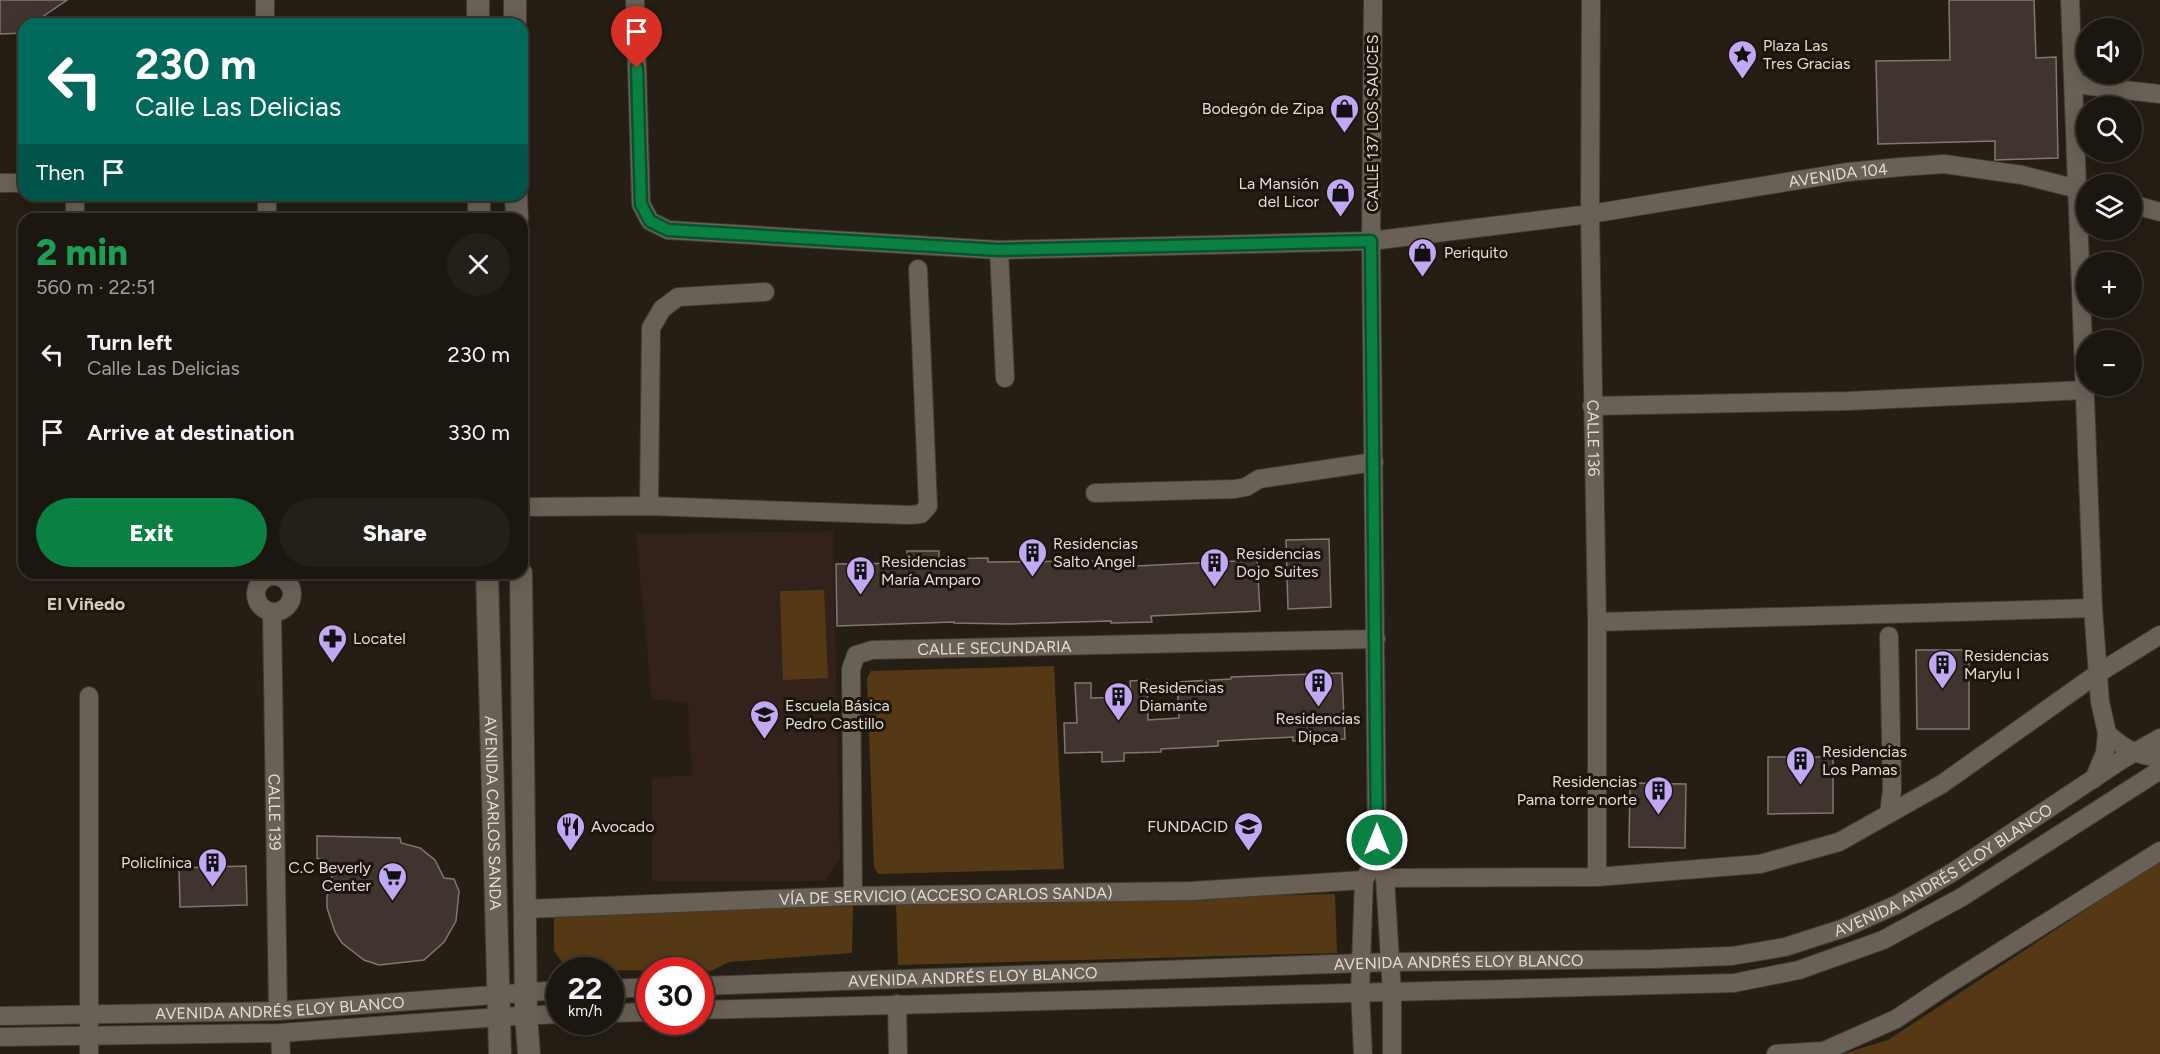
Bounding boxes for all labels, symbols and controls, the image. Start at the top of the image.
pin [611,6,662,68]
icon: arrive [620,15,653,48]
map controls [2076,18,2142,396]
button: sound [2076,18,2142,84]
street label: CALLE 137 LOS SAUCES [1363,34,1382,212]
place label: Plaza Las Tres Gracias [1763,36,1850,73]
place icon: Plaza Las Tres Gracias [1726,38,1758,80]
text: 230 m [135,39,257,90]
icon: left [36,42,114,120]
text: Calle Las Delicias [135,90,341,123]
shop icon: Bodegón de Zipa [1329,92,1361,134]
button: search [2076,96,2142,162]
place label: Bodegón de Zipa [1202,99,1324,118]
icon: arrive [97,156,130,189]
text: Then [36,159,85,186]
street label: AVENIDA 104 [1787,159,1889,191]
place label: La Mansión del Licor [1239,174,1320,211]
button: layers [2076,174,2142,240]
shop icon: La Mansión del Licor [1324,176,1356,218]
text: 2 min [36,231,128,274]
button: close [447,233,510,296]
shop icon: Periquito [1407,236,1439,278]
place label: Periquito [1444,243,1508,262]
button: + [2076,252,2142,318]
text: 560 m · 22:51 [36,275,156,299]
text: Turn left [87,329,173,356]
button: − [2076,330,2142,396]
icon: left [36,338,69,371]
text: 230 m [447,341,510,368]
text: Calle Las Delicias [87,356,240,380]
street label: CALLE 136 [1584,399,1604,477]
icon: arrive [36,416,69,449]
text: Arrive at destination [87,419,295,446]
text: 330 m [448,419,510,446]
button: Exit [36,498,267,567]
button: Share [279,498,510,567]
place label: Residencias Salto Angel [1053,534,1138,571]
building icon: Residencias Salto Angel [1016,536,1048,578]
place label: Residencias Dojo Suites [1236,544,1321,581]
building icon: Residencias Dojo Suites [1199,546,1231,588]
place label: Residencias María Amparo [881,552,981,589]
building icon: Residencias María Amparo [844,554,876,596]
district label: El Viñedo [47,593,125,615]
pharmacy icon: Locatel [316,622,348,664]
place label: Locatel [353,629,406,648]
street label: CALLE SECUNDARIA [917,636,1072,659]
place label: Residencias Marylu I [1964,646,2049,683]
building icon: Residencias Marylu I [1927,648,1959,690]
building icon: Residencias Dipca [1302,666,1334,708]
place label: Residencias Diamante [1139,678,1224,715]
building icon: Residencias Diamante [1102,680,1134,722]
place label: Escuela Básica Pedro Castillo [785,696,890,733]
school or university icon: Escuela Básica Pedro Castillo [748,698,780,740]
place label: Residencias Dipca [1276,709,1360,746]
street label: AVENIDA CARLOS SANDA [481,715,506,911]
place label: Residencias Los Pamas [1822,742,1907,779]
building icon: Residencias Los Pamas [1785,744,1817,786]
place label: Residencias Pama torre norte [1517,772,1637,809]
street label: CALLE 139 [265,773,285,851]
building icon: Residencias Pama torre norte [1642,774,1674,816]
street label: AVENIDA ANDRÉS ELOY BLANCO [1832,799,2056,940]
position arrow [1345,808,1409,872]
restaurant icon: Avocado [554,810,586,852]
school or university icon: FUNDACID [1233,810,1265,852]
place label: Avocado [591,817,655,836]
place label: FUNDACID [1147,817,1228,836]
building icon: Policlínica [197,846,229,888]
place label: Policlínica [121,853,192,872]
place label: C.C Beverly Center [288,858,372,895]
supermarket icon: C.C Beverly Center [376,860,408,902]
street label: VÍA DE SERVICIO (ACCESO CARLOS SANDA) [778,883,1113,908]
street label: AVENIDA ANDRÉS ELOY BLANCO [1334,950,1583,973]
speed limit sign: 30 [636,957,714,1035]
street label: AVENIDA ANDRÉS ELOY BLANCO [848,963,1098,990]
text: 22 [568,970,602,1007]
street label: AVENIDA ANDRÉS ELOY BLANCO [155,992,405,1023]
text: km/h [568,1002,602,1020]

